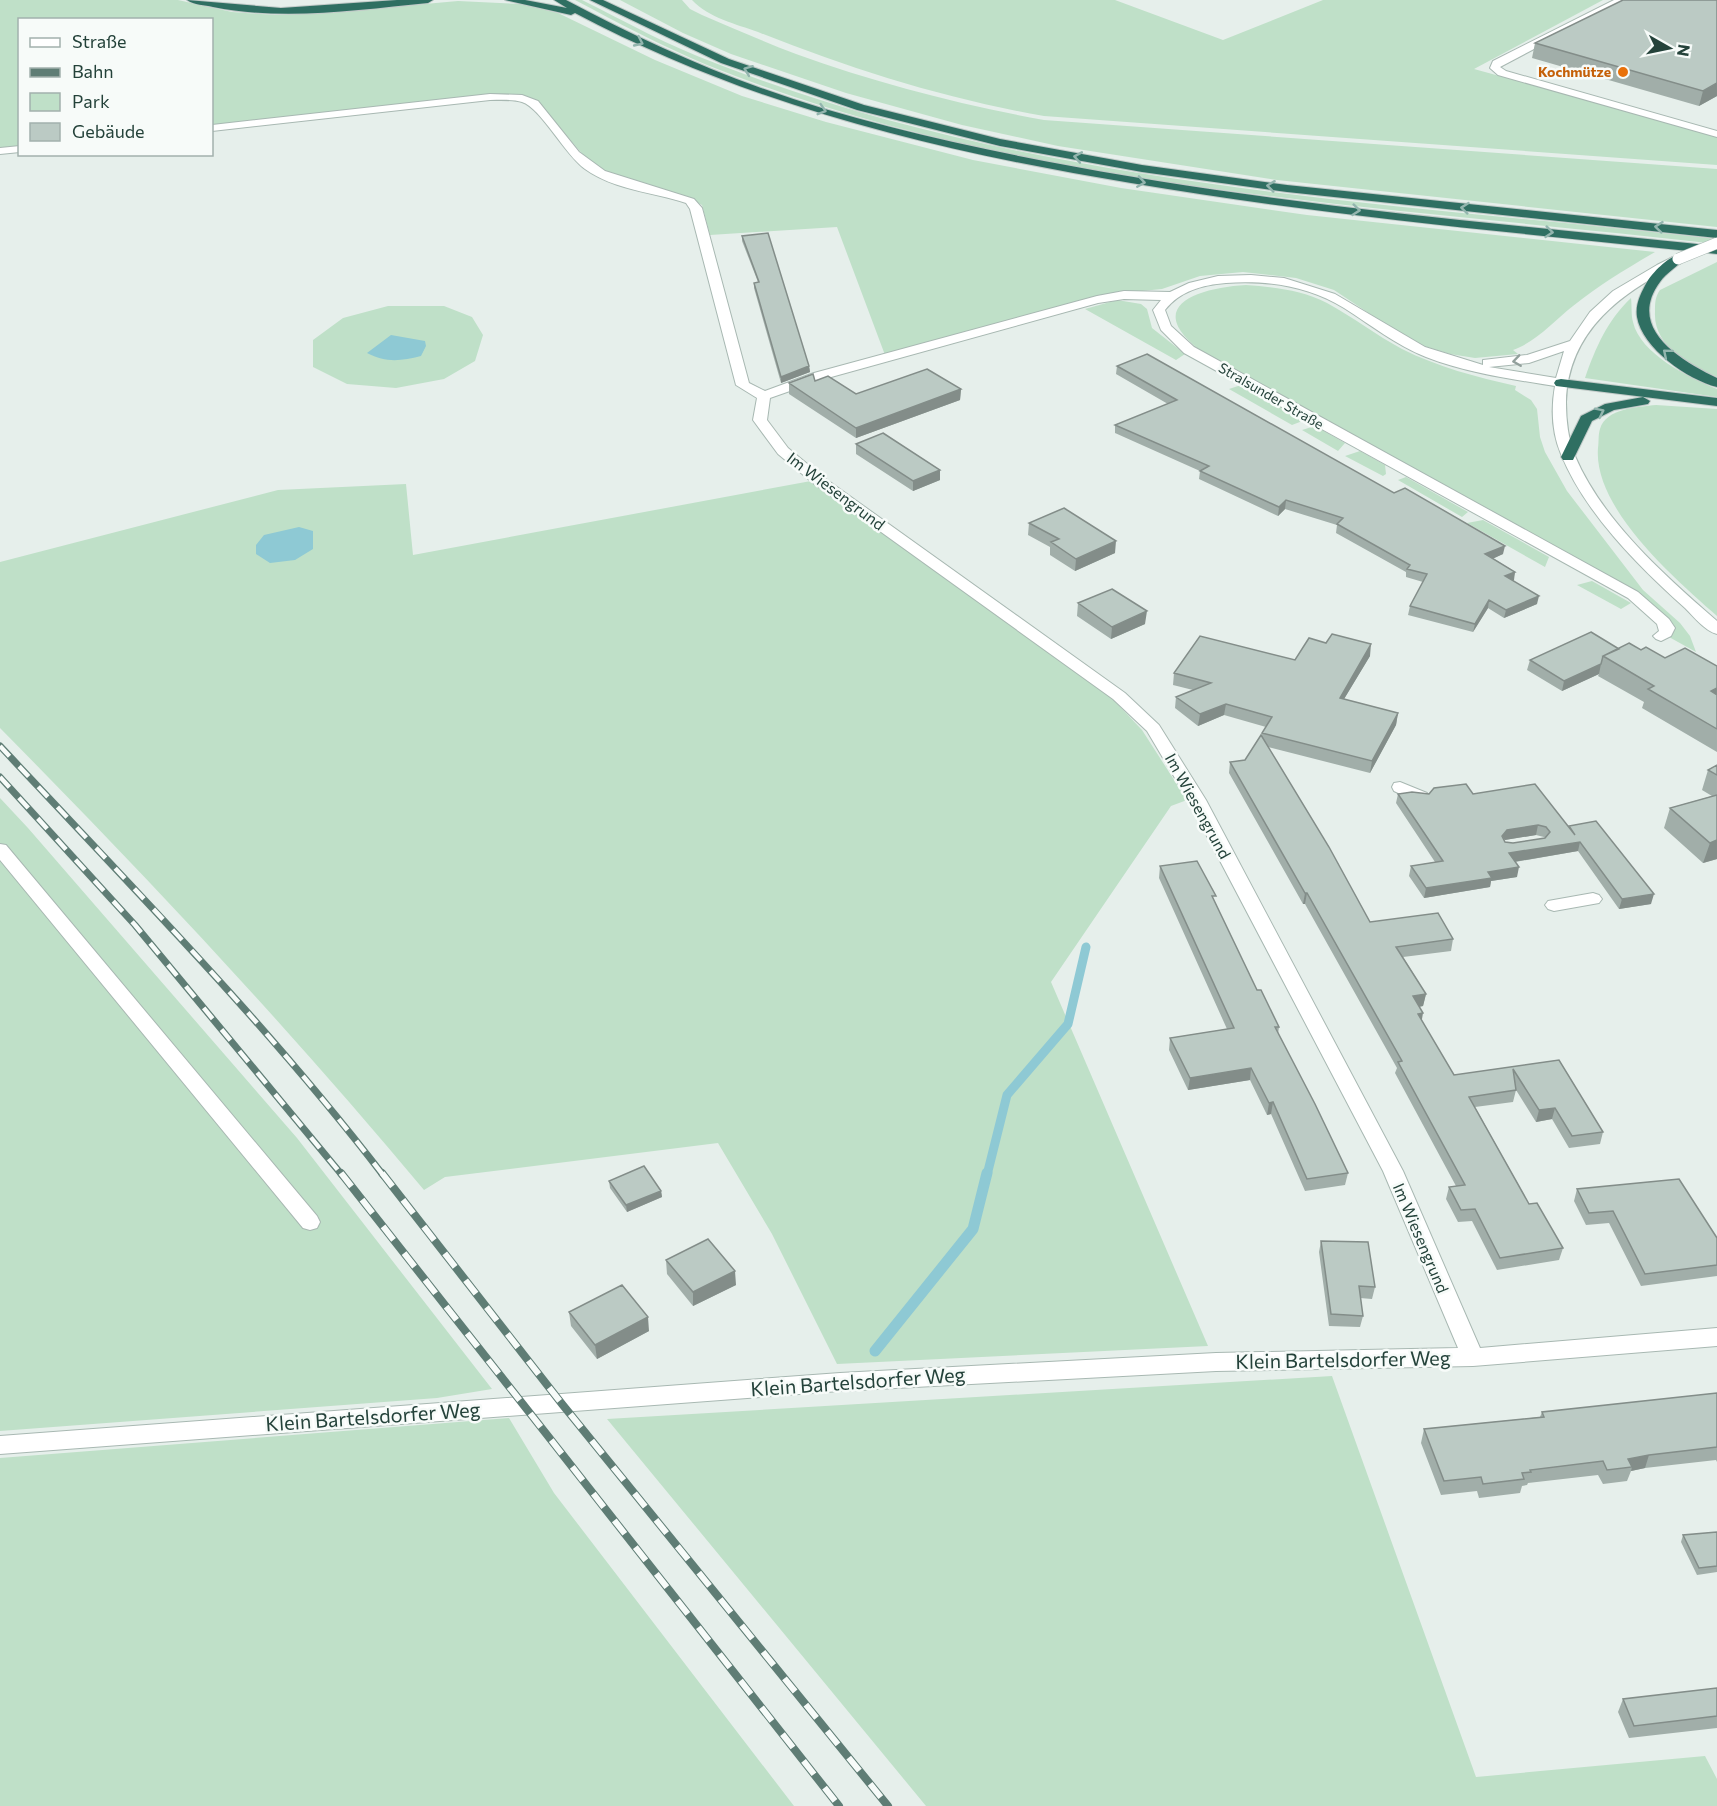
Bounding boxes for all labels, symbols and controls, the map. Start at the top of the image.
legend [18,18,213,156]
north arrow [1639,18,1699,78]
text: Straße [72,30,127,52]
one-way arrow [633,34,644,46]
text: N [1674,43,1695,58]
text: Bahn [72,60,114,82]
place label: Kochmütze [1538,63,1611,80]
one-way arrow [743,65,754,78]
marker: Kochmütze [1616,65,1630,79]
text: Park [72,90,110,112]
one-way arrow [816,103,826,115]
text: Gebäude [72,120,145,142]
one-way arrow [1074,151,1083,163]
one-way arrow [1136,175,1146,188]
one-way arrow [1266,180,1276,193]
one-way arrow [1460,203,1469,215]
one-way arrow [1351,204,1360,216]
one-way arrow [1654,221,1663,234]
one-way arrow [1545,225,1554,238]
one-way arrow [1663,350,1674,361]
one-way arrow [1513,354,1522,366]
street label: Stralsunder Straße [1216,359,1327,433]
one-way arrow [1594,407,1605,419]
street label: Im Wiesengrund [784,448,889,534]
street label: Im Wiesengrund [1162,750,1235,862]
street label: Im Wiesengrund [1390,1180,1453,1296]
street label: Klein Bartelsdorfer Weg [1235,1345,1451,1373]
street label: Klein Bartelsdorfer Weg [750,1362,966,1400]
street label: Klein Bartelsdorfer Weg [265,1397,481,1435]

